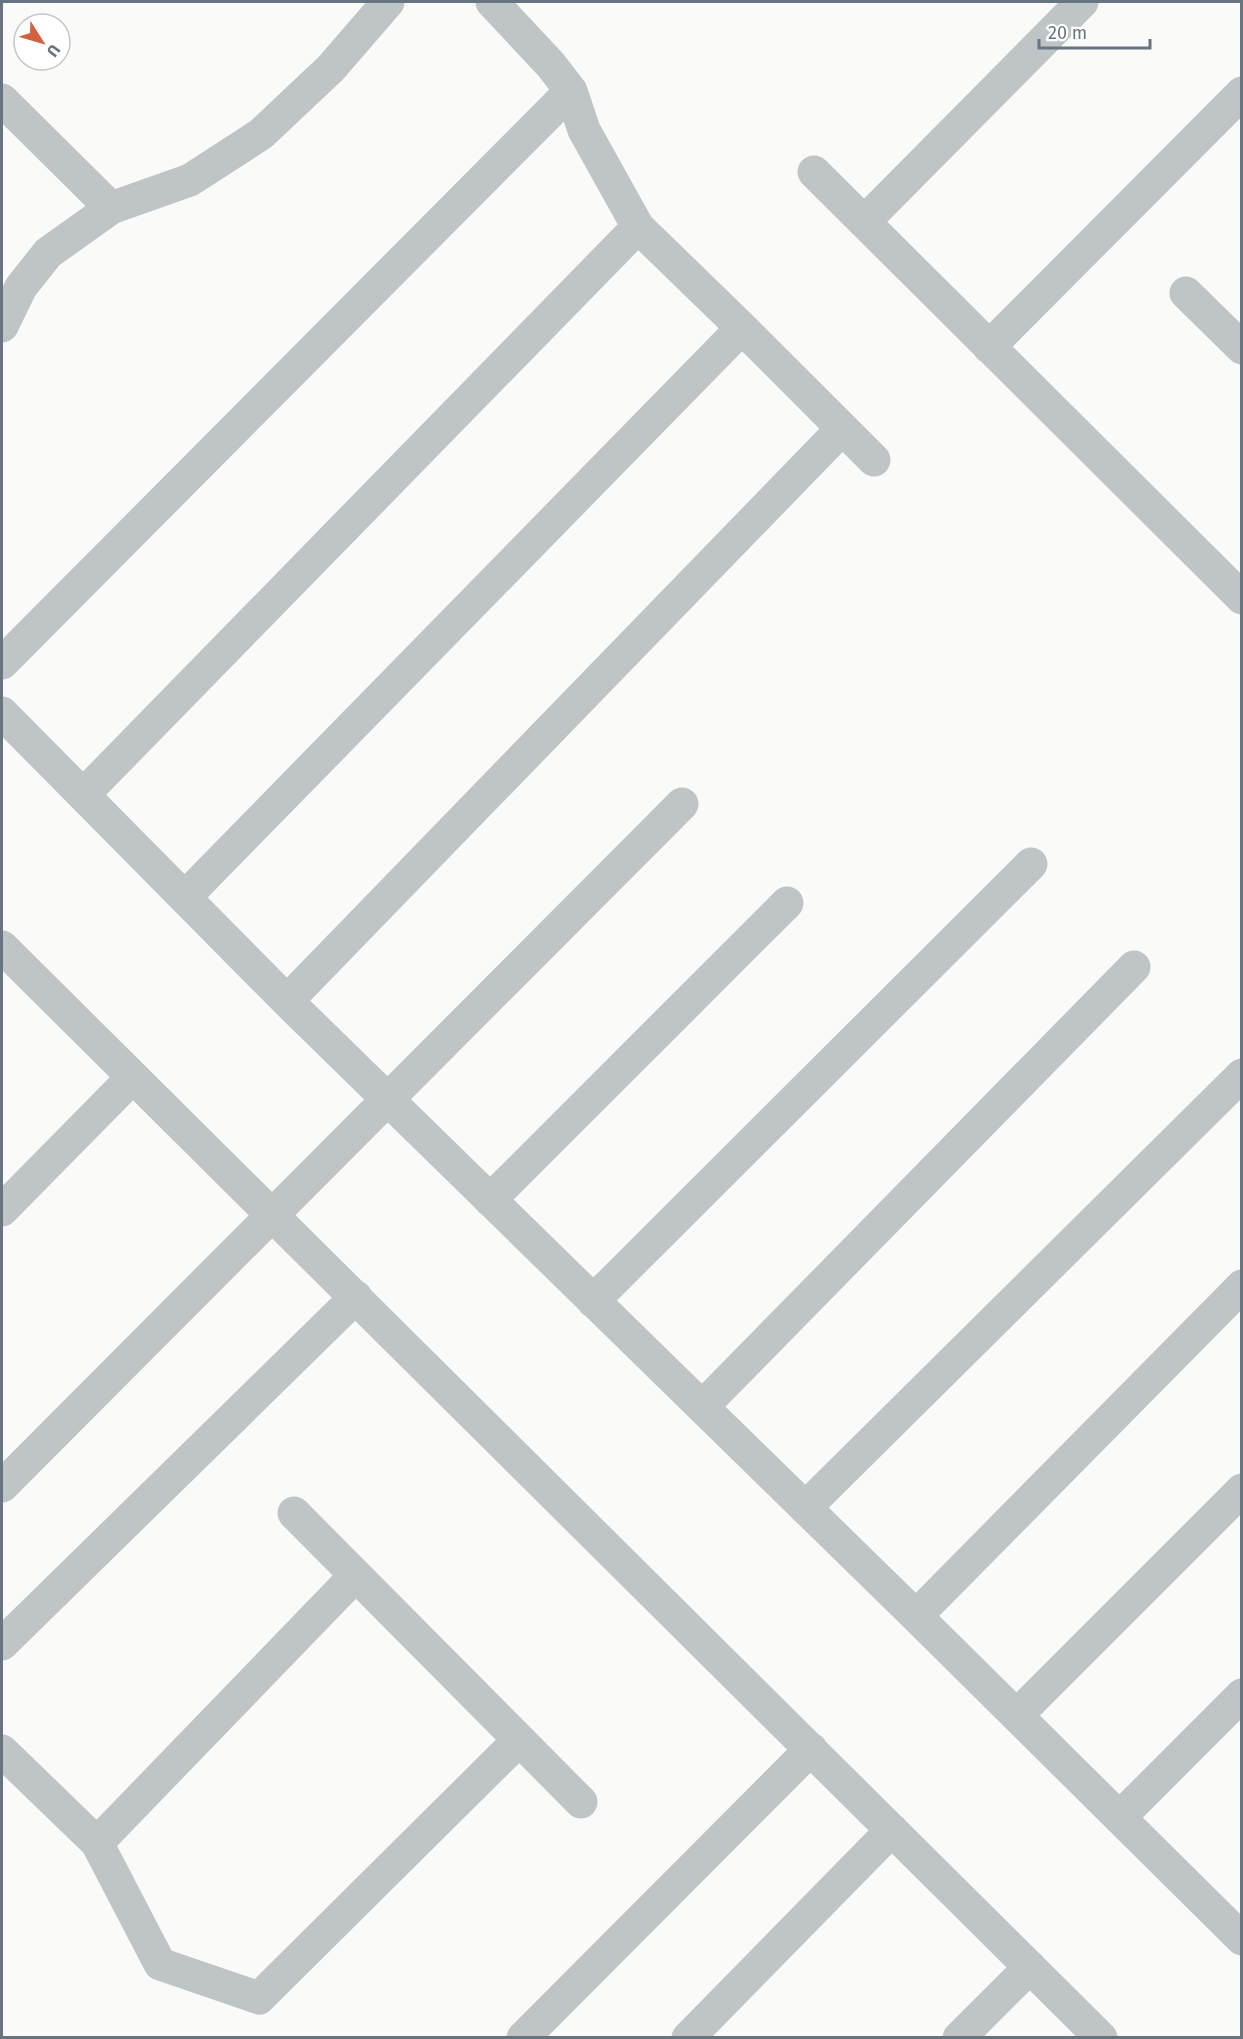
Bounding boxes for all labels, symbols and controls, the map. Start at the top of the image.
north arrow [12,12,72,72]
scale bar [1039,12,1150,50]
text: 20 m [1048,22,1087,44]
text: U [43,41,64,61]

